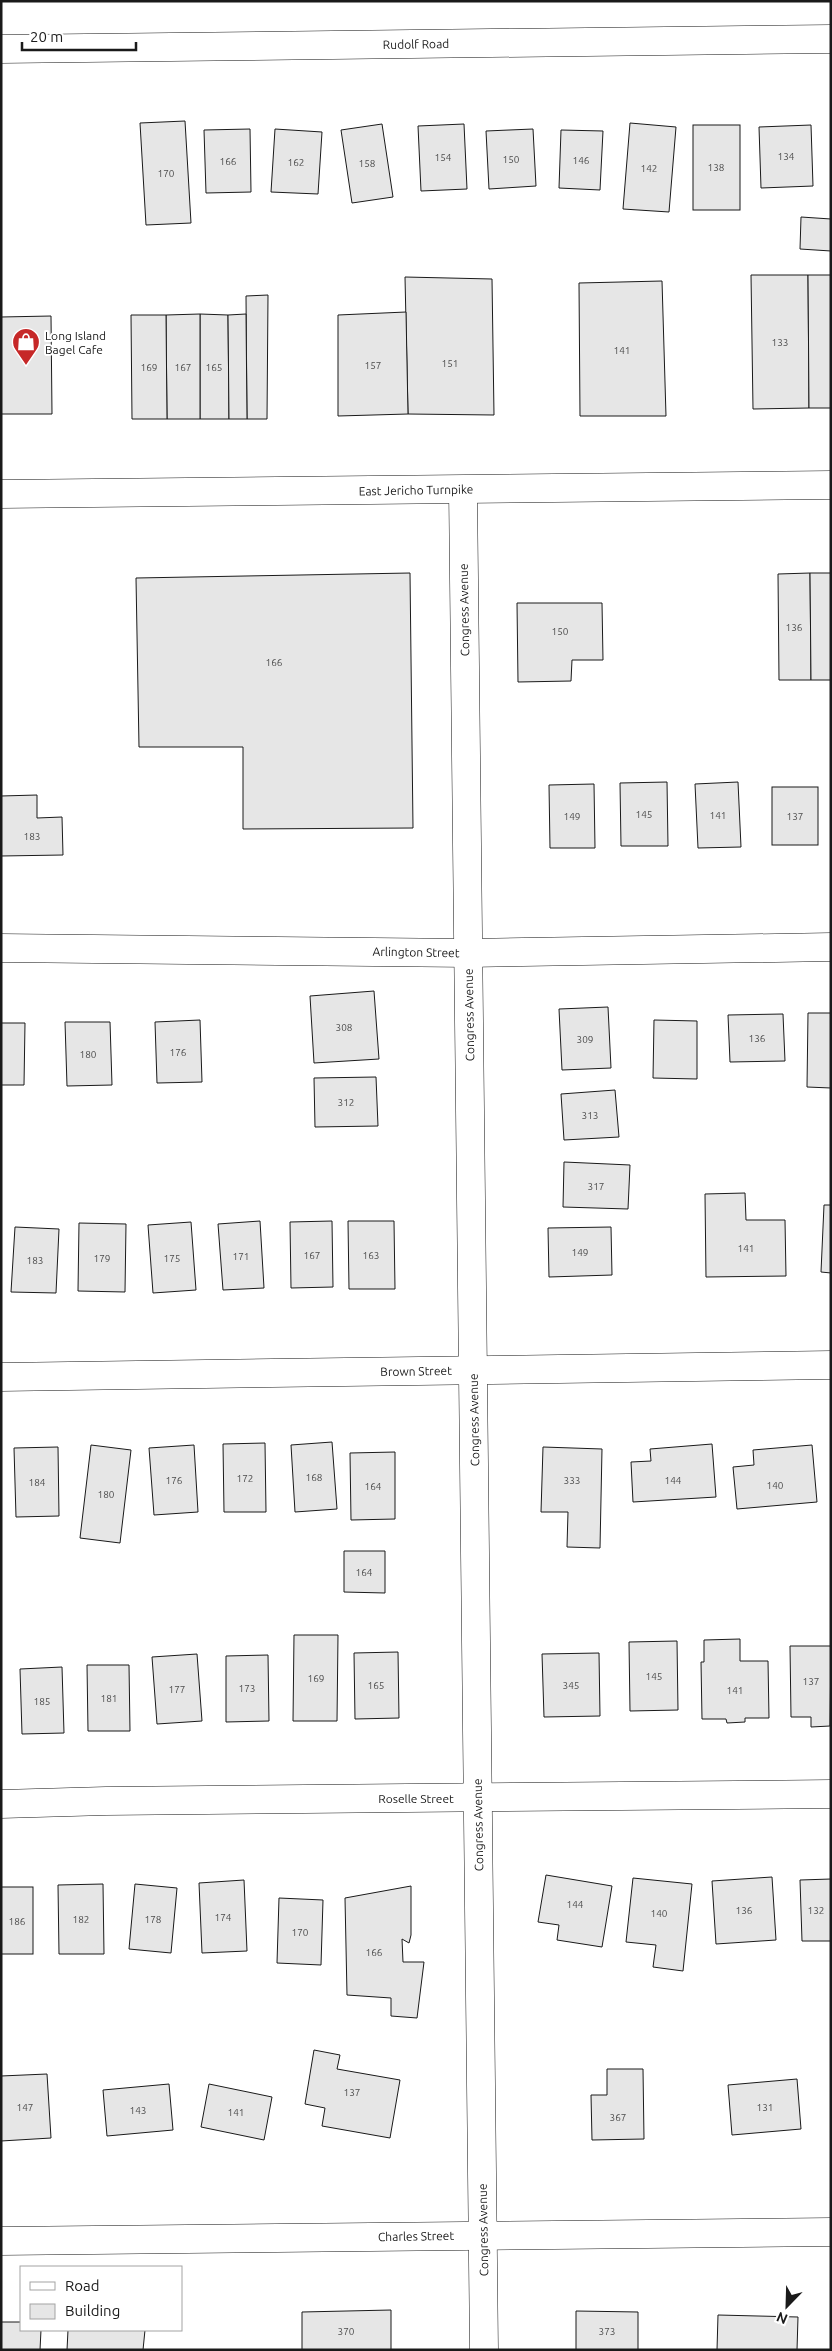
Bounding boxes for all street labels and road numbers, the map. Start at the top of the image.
street label: Rudolf Road [383,37,449,51]
street label: East Jericho Turnpike [359,482,473,498]
street label: Congress Avenue [457,563,471,657]
street label: Arlington Street [372,945,460,959]
street label: Congress Avenue [462,968,476,1062]
street label: Brown Street [380,1364,452,1378]
street label: Congress Avenue [467,1373,481,1467]
street label: Congress Avenue [471,1778,485,1872]
street label: Roselle Street [378,1792,454,1805]
street label: Congress Avenue [476,2183,490,2277]
street label: Charles Street [378,2229,454,2243]

